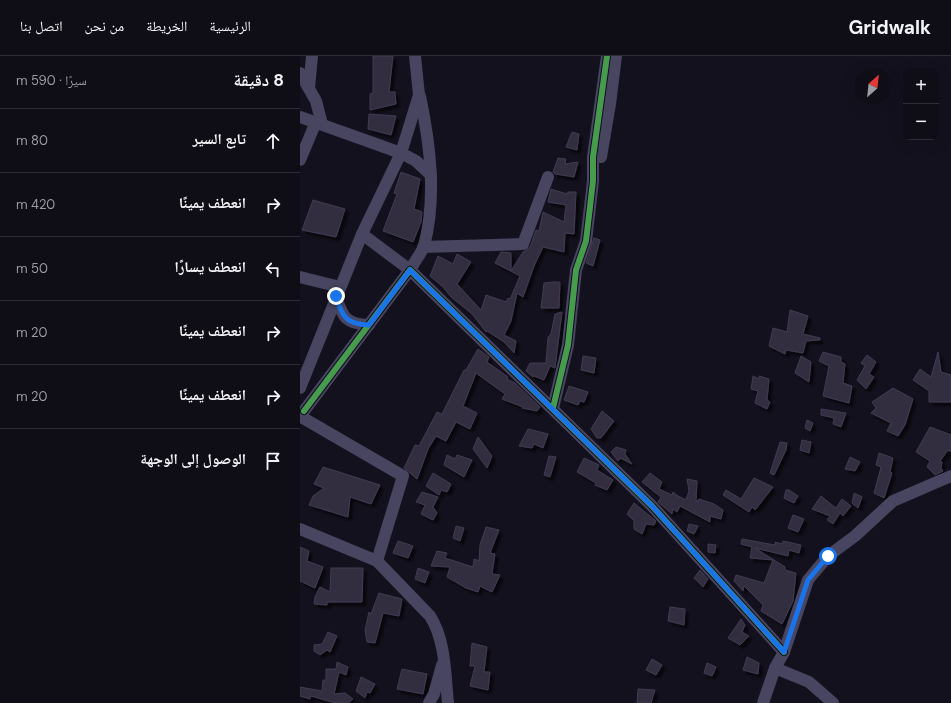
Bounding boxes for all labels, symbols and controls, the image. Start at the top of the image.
text: Gridwalk [849,15,931,40]
text: اتصل بنا [20,17,63,35]
text: من نحن [85,17,124,35]
text: الخريطة [146,17,187,35]
text: الرئيسية [209,17,251,35]
north arrow [855,68,891,104]
map controls [903,68,939,140]
button: + [903,68,939,104]
text: 8 دقيقة [234,69,284,91]
text: سيرًا · 590 m [16,72,87,89]
button: − [903,104,939,140]
text: تابع السير [192,129,246,149]
icon: ahead [262,130,284,152]
text: 80 m [16,132,48,149]
text: انعطف يمينًا [179,193,246,213]
icon: right [262,194,284,216]
text: 420 m [16,196,55,213]
text: انعطف يسارًا [174,257,246,277]
icon: left [262,258,284,280]
text: 50 m [16,260,48,277]
route end [327,287,345,305]
text: انعطف يمينًا [179,321,246,341]
icon: right [262,322,284,344]
text: 20 m [16,324,47,341]
text: انعطف يمينًا [179,385,246,405]
icon: right [262,386,284,408]
text: 20 m [16,388,47,405]
text: الوصول إلى الوجهة [140,449,246,469]
icon: arrive [262,450,284,472]
route start [819,547,837,565]

